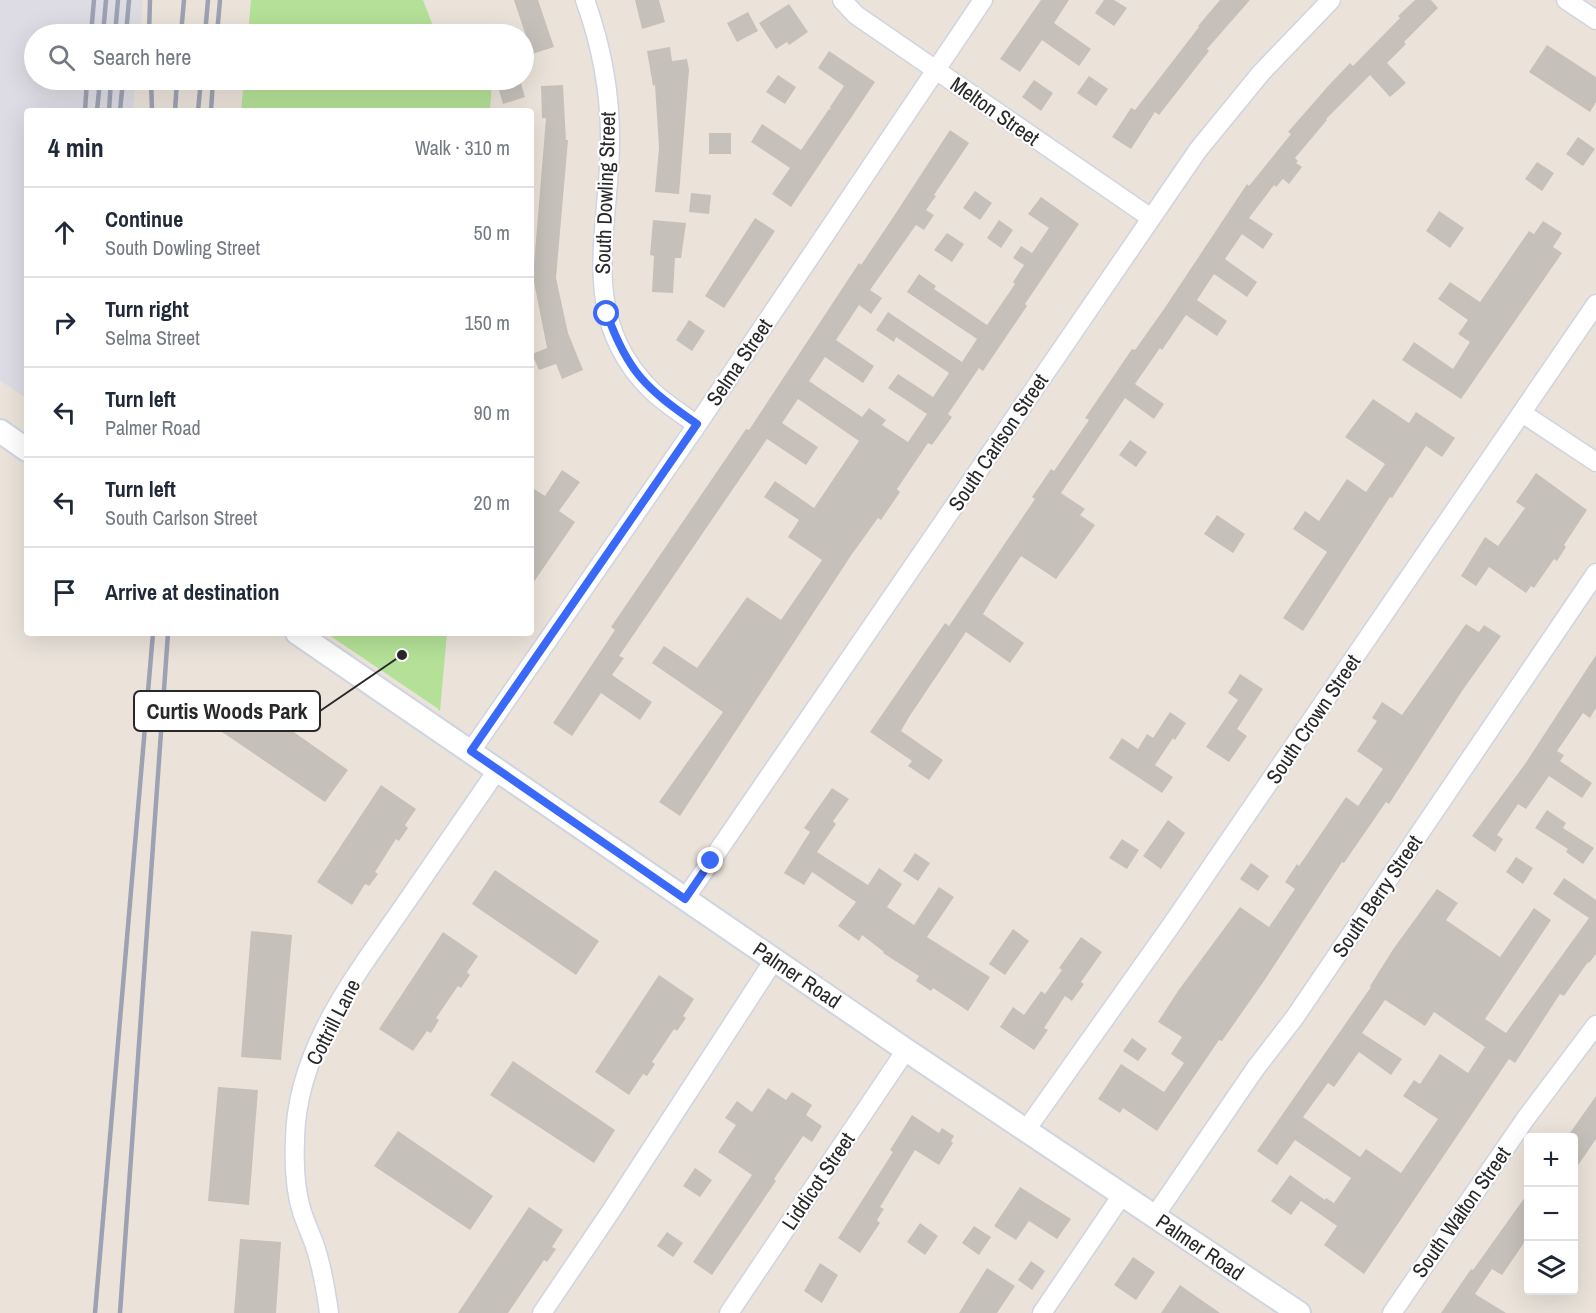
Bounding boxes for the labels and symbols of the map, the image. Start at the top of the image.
street label: Melton Street [945,70,1045,152]
street label: South Dowling Street [588,111,622,275]
route start [593,300,619,326]
street label: Selma Street [699,312,779,411]
street label: South Carlson Street [941,367,1055,516]
street label: South Crown Street [1259,648,1367,789]
callout: Curtis Woods Park [134,691,320,731]
text: Curtis Woods Park [146,696,309,726]
street label: South Berry Street [1325,829,1429,963]
route end [697,847,723,873]
street label: Palmer Road [747,935,847,1015]
street label: Cottrill Lane [299,974,367,1070]
street label: Liddicot Street [775,1126,861,1236]
street label: South Walton Street [1405,1141,1517,1283]
street label: Palmer Road [1150,1207,1250,1287]

